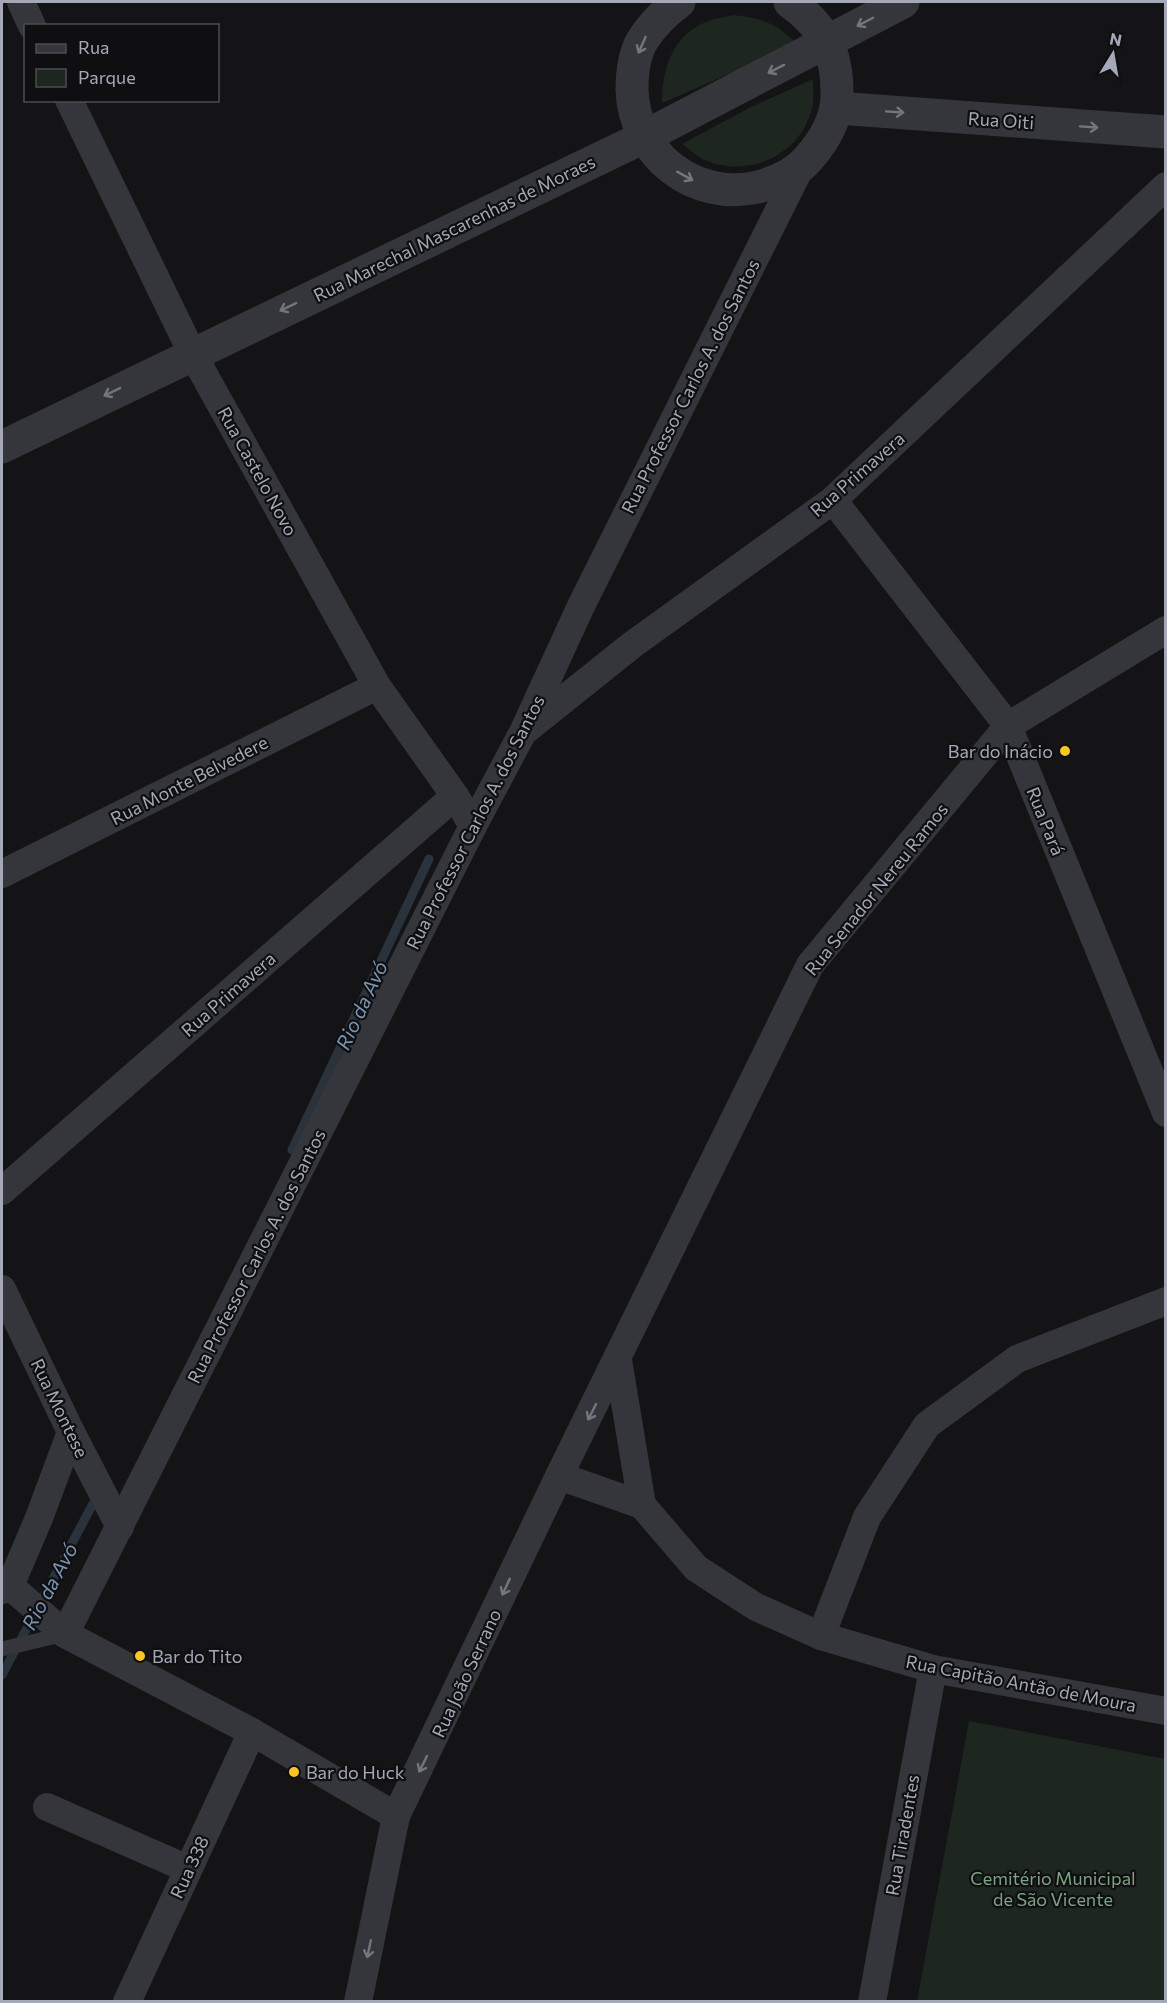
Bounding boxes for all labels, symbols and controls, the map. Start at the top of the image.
one-way arrow [857,16,874,28]
legend [24,24,219,102]
north arrow [1083,24,1143,84]
text: N [1108,28,1124,49]
text: Rua [78,36,109,58]
one-way arrow [636,36,647,54]
one-way arrow [767,64,785,75]
text: Parque [78,66,136,88]
one-way arrow [884,107,904,118]
street label: Rua Oiti [967,107,1035,133]
one-way arrow [1079,121,1099,132]
street label: Rua Marechal Mascarenhas de Moraes [310,150,598,306]
one-way arrow [676,170,693,182]
street label: Rua Professor Carlos A. dos Santos [616,255,764,517]
one-way arrow [279,302,297,314]
one-way arrow [104,387,122,399]
street label: Rua Castelo Novo [213,403,303,539]
street label: Rua Primavera [805,427,909,521]
street label: Rua Professor Carlos A. dos Santos [401,691,549,953]
street label: Rua Monte Belvedere [107,731,271,829]
place label: Bar do Inácio [948,740,1053,762]
marker: Bar do Inácio [1058,744,1072,758]
street label: Rua Pará [1022,784,1070,858]
street label: Rua Senador Nereu Ramos [800,798,952,980]
street label: Rua Primavera [176,947,280,1041]
water label: Rio da Avó [330,957,392,1053]
street label: Rua Professor Carlos A. dos Santos [182,1125,330,1387]
street label: Rua Montese [27,1355,93,1461]
one-way arrow [585,1403,597,1421]
water label: Rio da Avó [16,1538,82,1634]
one-way arrow [500,1578,512,1596]
street label: Rua João Serrano [427,1605,505,1741]
place label: Bar do Tito [152,1645,242,1667]
marker: Bar do Tito [133,1649,147,1663]
street label: Rua Capitão Antão de Moura [904,1650,1138,1716]
one-way arrow [416,1754,428,1772]
place label: Bar do Huck [306,1761,405,1783]
marker: Bar do Huck [287,1765,301,1779]
street label: Rua Tiradentes [881,1773,923,1897]
street label: Rua 338 [165,1832,213,1902]
park label: Cemitério Municipal de São Vicente [970,1867,1136,1910]
one-way arrow [363,1939,374,1959]

